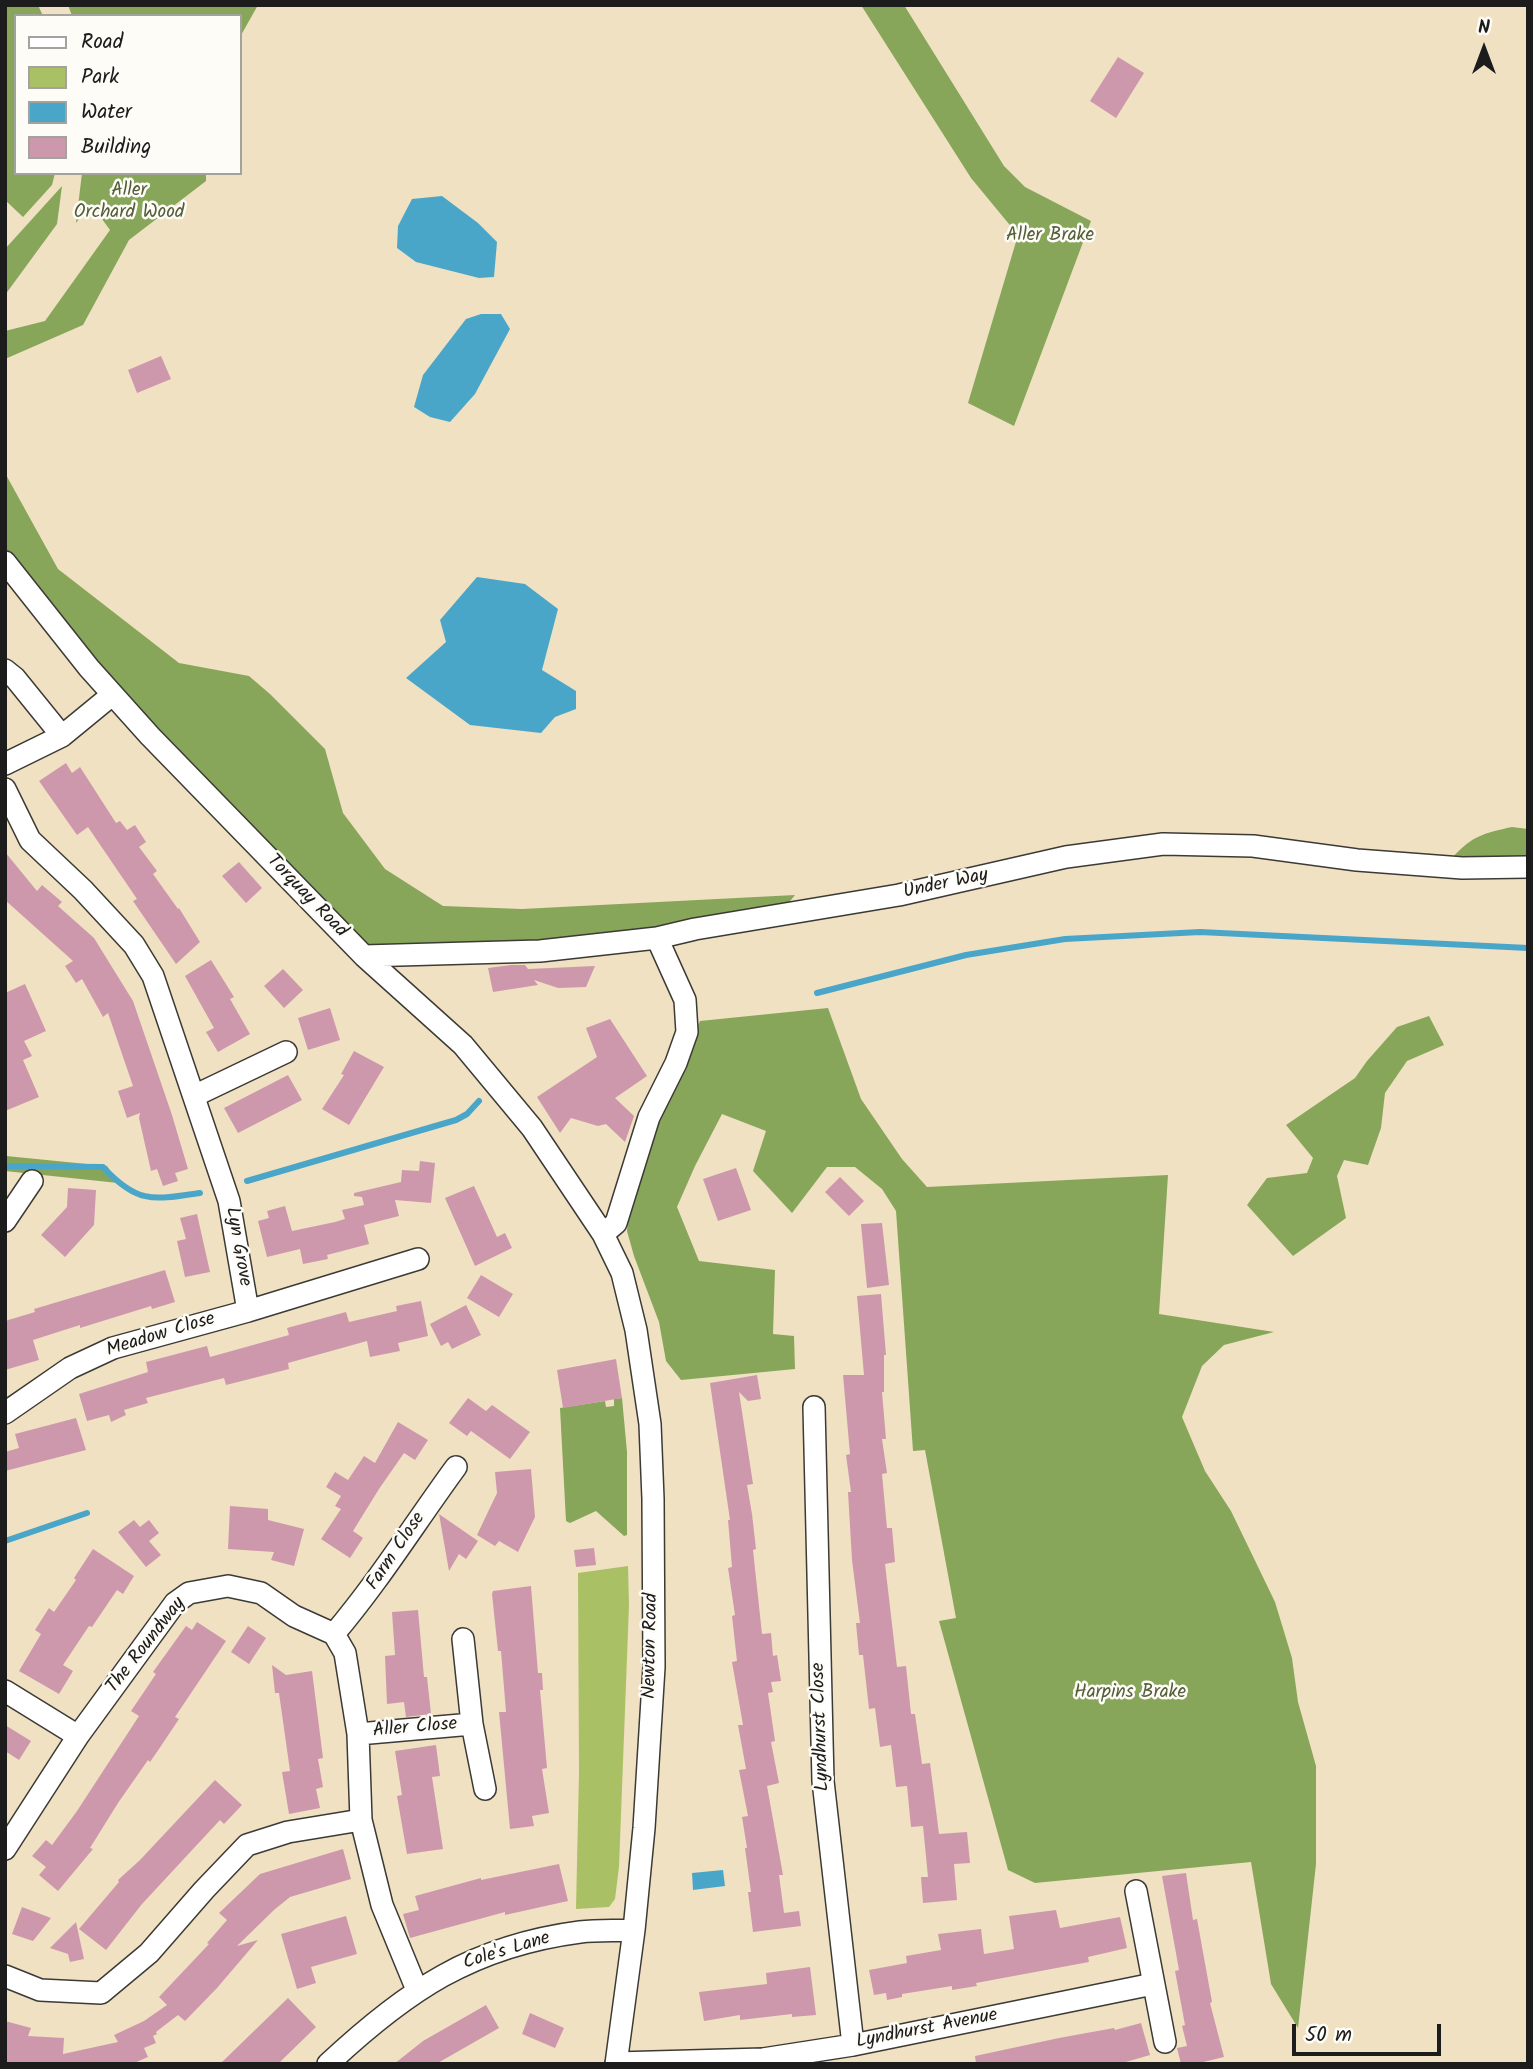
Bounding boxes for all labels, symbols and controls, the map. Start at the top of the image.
text: N [1478,13,1490,43]
legend [14,14,242,175]
north arrow [1449,14,1519,84]
text: Road [81,26,123,59]
text: Park [81,61,119,94]
text: Water [81,96,132,129]
text: Building [81,131,151,164]
park label: Aller Orchard Wood [74,181,184,225]
park label: Aller Brake [1006,226,1094,248]
street label: Torquay Road [261,851,351,943]
street label: Under Way [902,865,990,905]
street label: Lyn Grove [219,1206,255,1288]
street label: Meadow Close [104,1309,218,1363]
street label: Farm Close [363,1509,431,1595]
street label: The Roundway [102,1593,192,1699]
street label: Newton Road [640,1593,664,1699]
street label: Lyndhurst Close [808,1662,836,1792]
park label: Harpins Brake [1074,1683,1186,1705]
street label: Aller Close [372,1714,458,1744]
street label: Cole's Lane [461,1928,553,1976]
street label: Lyndhurst Avenue [854,2005,1000,2055]
scale bar [1295,2010,1444,2054]
text: 50 m [1305,2019,1352,2052]

